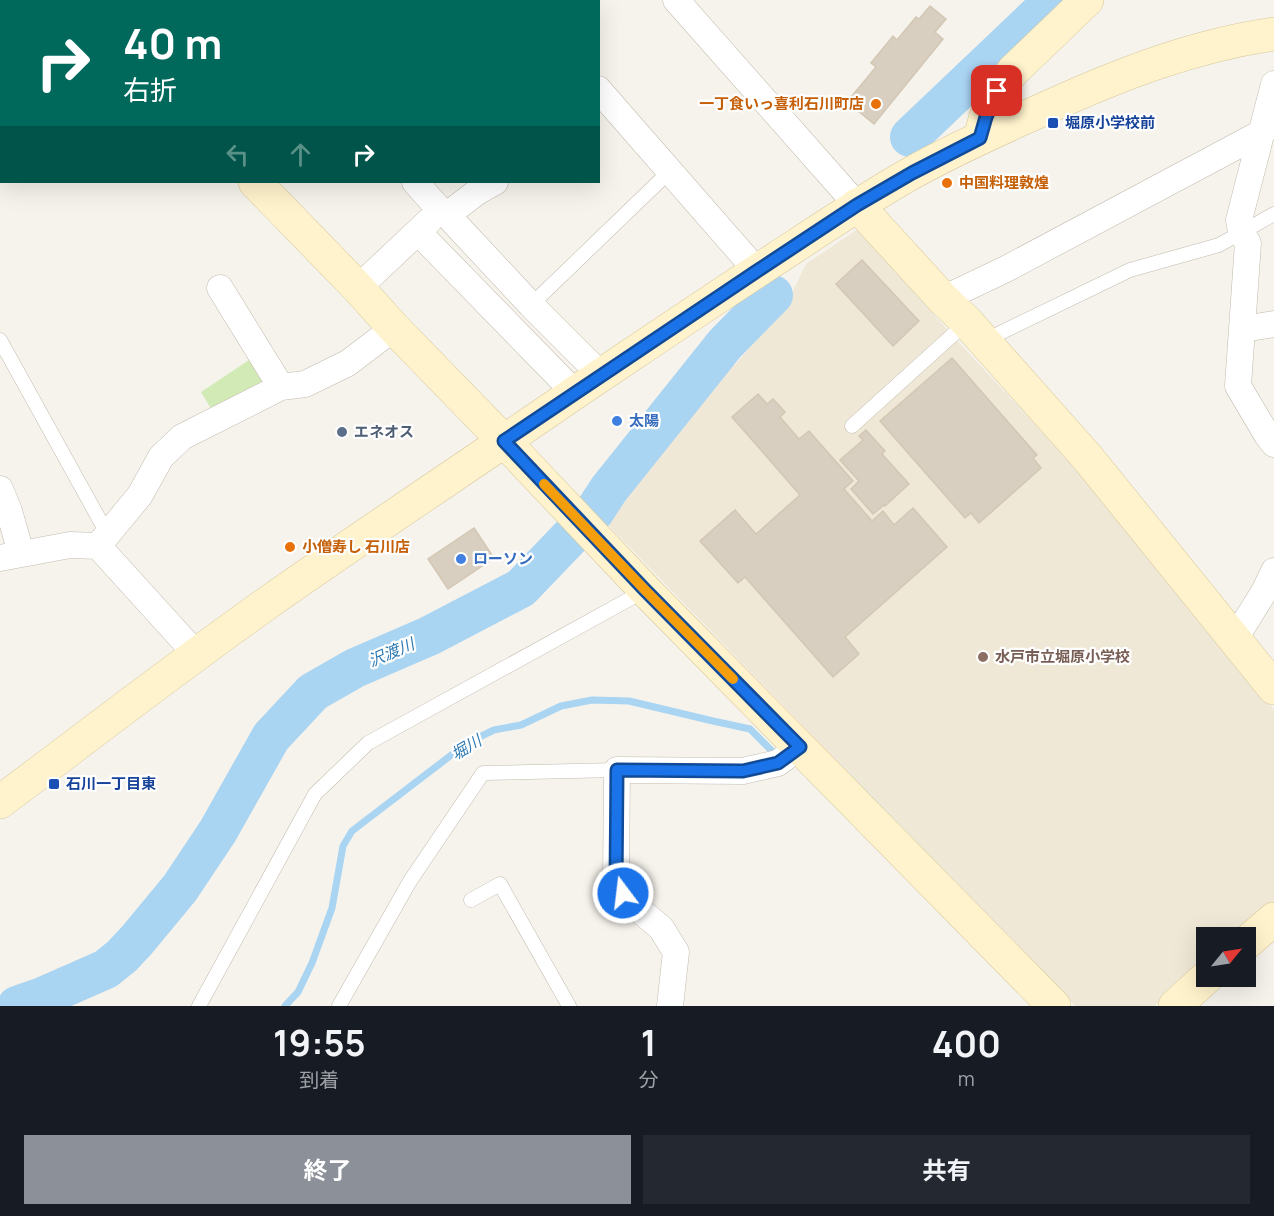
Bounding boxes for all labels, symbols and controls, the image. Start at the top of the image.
text: 40 m [123,14,222,72]
icon: right [24,24,102,102]
pin [971,65,1022,116]
text: 右折 [123,71,177,108]
icon: arrive [980,74,1013,107]
place label: 一丁食いっ喜利石川町店 [699,93,864,114]
marker: 一丁食いっ喜利石川町店 [869,97,883,111]
place label: 堀原小学校前 [1065,112,1155,133]
marker: 堀原小学校前 [1046,116,1060,130]
icon: left [221,138,254,171]
icon: ahead [284,138,317,171]
icon: right [347,138,380,171]
place label: 中国料理敦煌 [959,172,1049,193]
marker: 中国料理敦煌 [940,176,954,190]
place label: 太陽 [629,410,659,431]
marker: 太陽 [610,414,624,428]
place label: エネオス [354,421,414,442]
marker: エネオス [335,425,349,439]
place label: 小僧寿し 石川店 [302,536,410,557]
marker: 小僧寿し 石川店 [283,540,297,554]
place label: ローソン [473,548,533,569]
marker: ローソン [454,552,468,566]
water label: 沢渡川 [365,632,419,672]
place label: 水戸市立堀原小学校 [995,646,1130,667]
marker: 水戸市立堀原小学校 [976,650,990,664]
water label: 堀川 [447,728,487,765]
place label: 石川一丁目東 [66,773,156,794]
marker: 石川一丁目東 [47,777,61,791]
position arrow [591,861,655,925]
north arrow [1196,927,1256,987]
map controls [1196,927,1256,987]
text: 19:55 [273,1018,366,1067]
text: 1 [641,1018,657,1067]
text: 400 [932,1019,1001,1068]
text: m [958,1065,975,1092]
text: 到着 [299,1066,339,1093]
text: 分 [639,1066,659,1093]
button: 終了 [24,1135,631,1204]
button: 共有 [643,1135,1250,1204]

